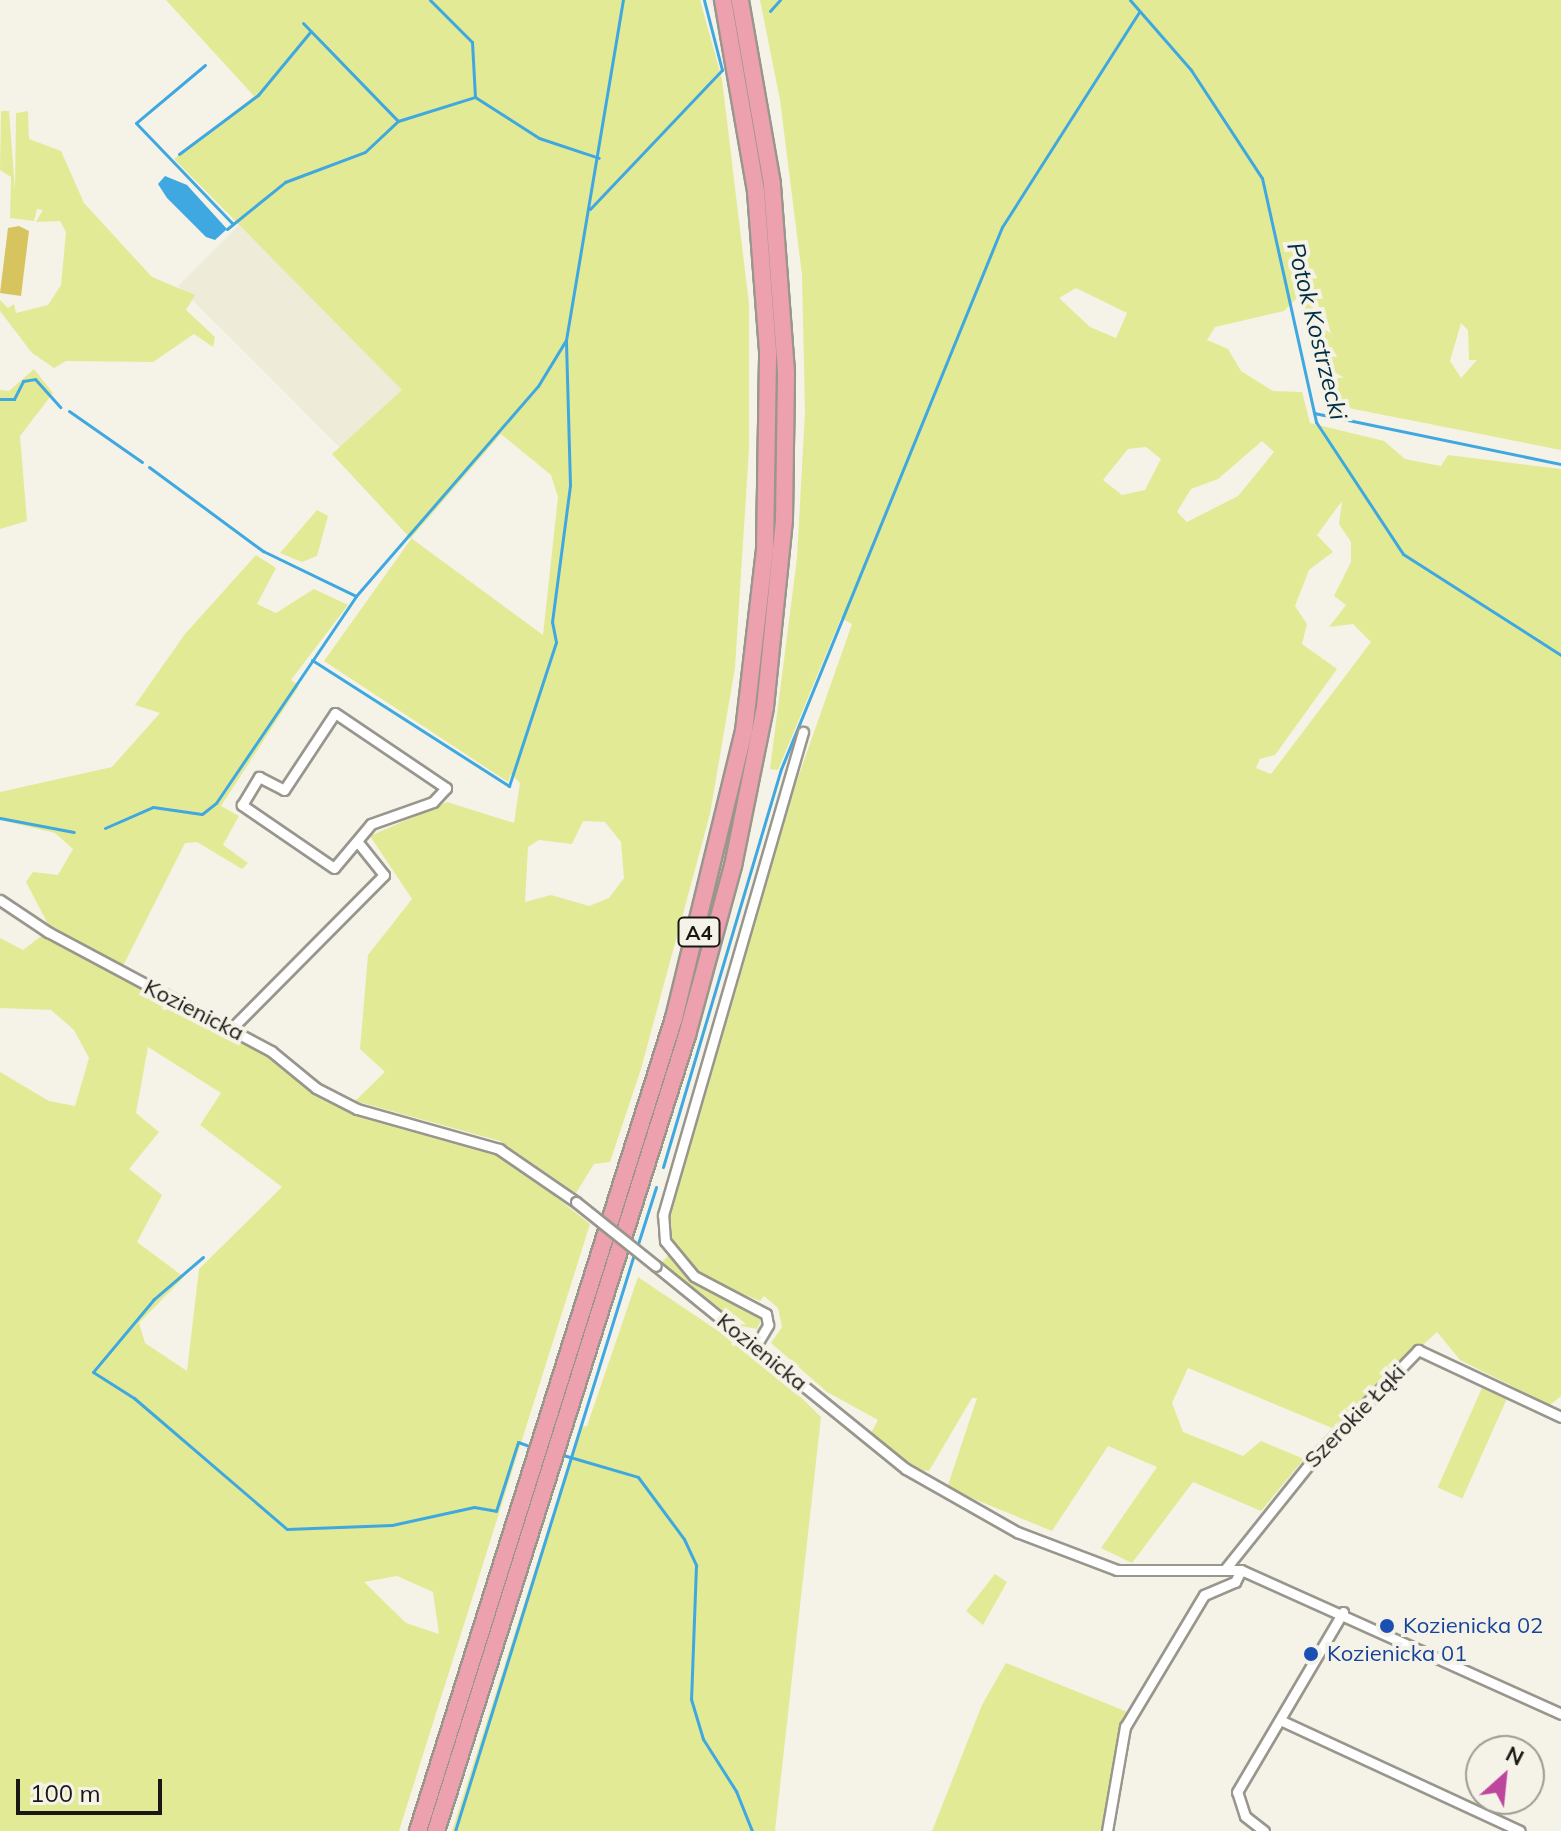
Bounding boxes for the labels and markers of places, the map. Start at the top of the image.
place label: Kozienicka 02 [1403,1613,1543,1639]
marker: Kozienicka 02 [1378,1617,1396,1635]
place label: Kozienicka 01 [1327,1641,1467,1667]
marker: Kozienicka 01 [1302,1645,1320,1663]

